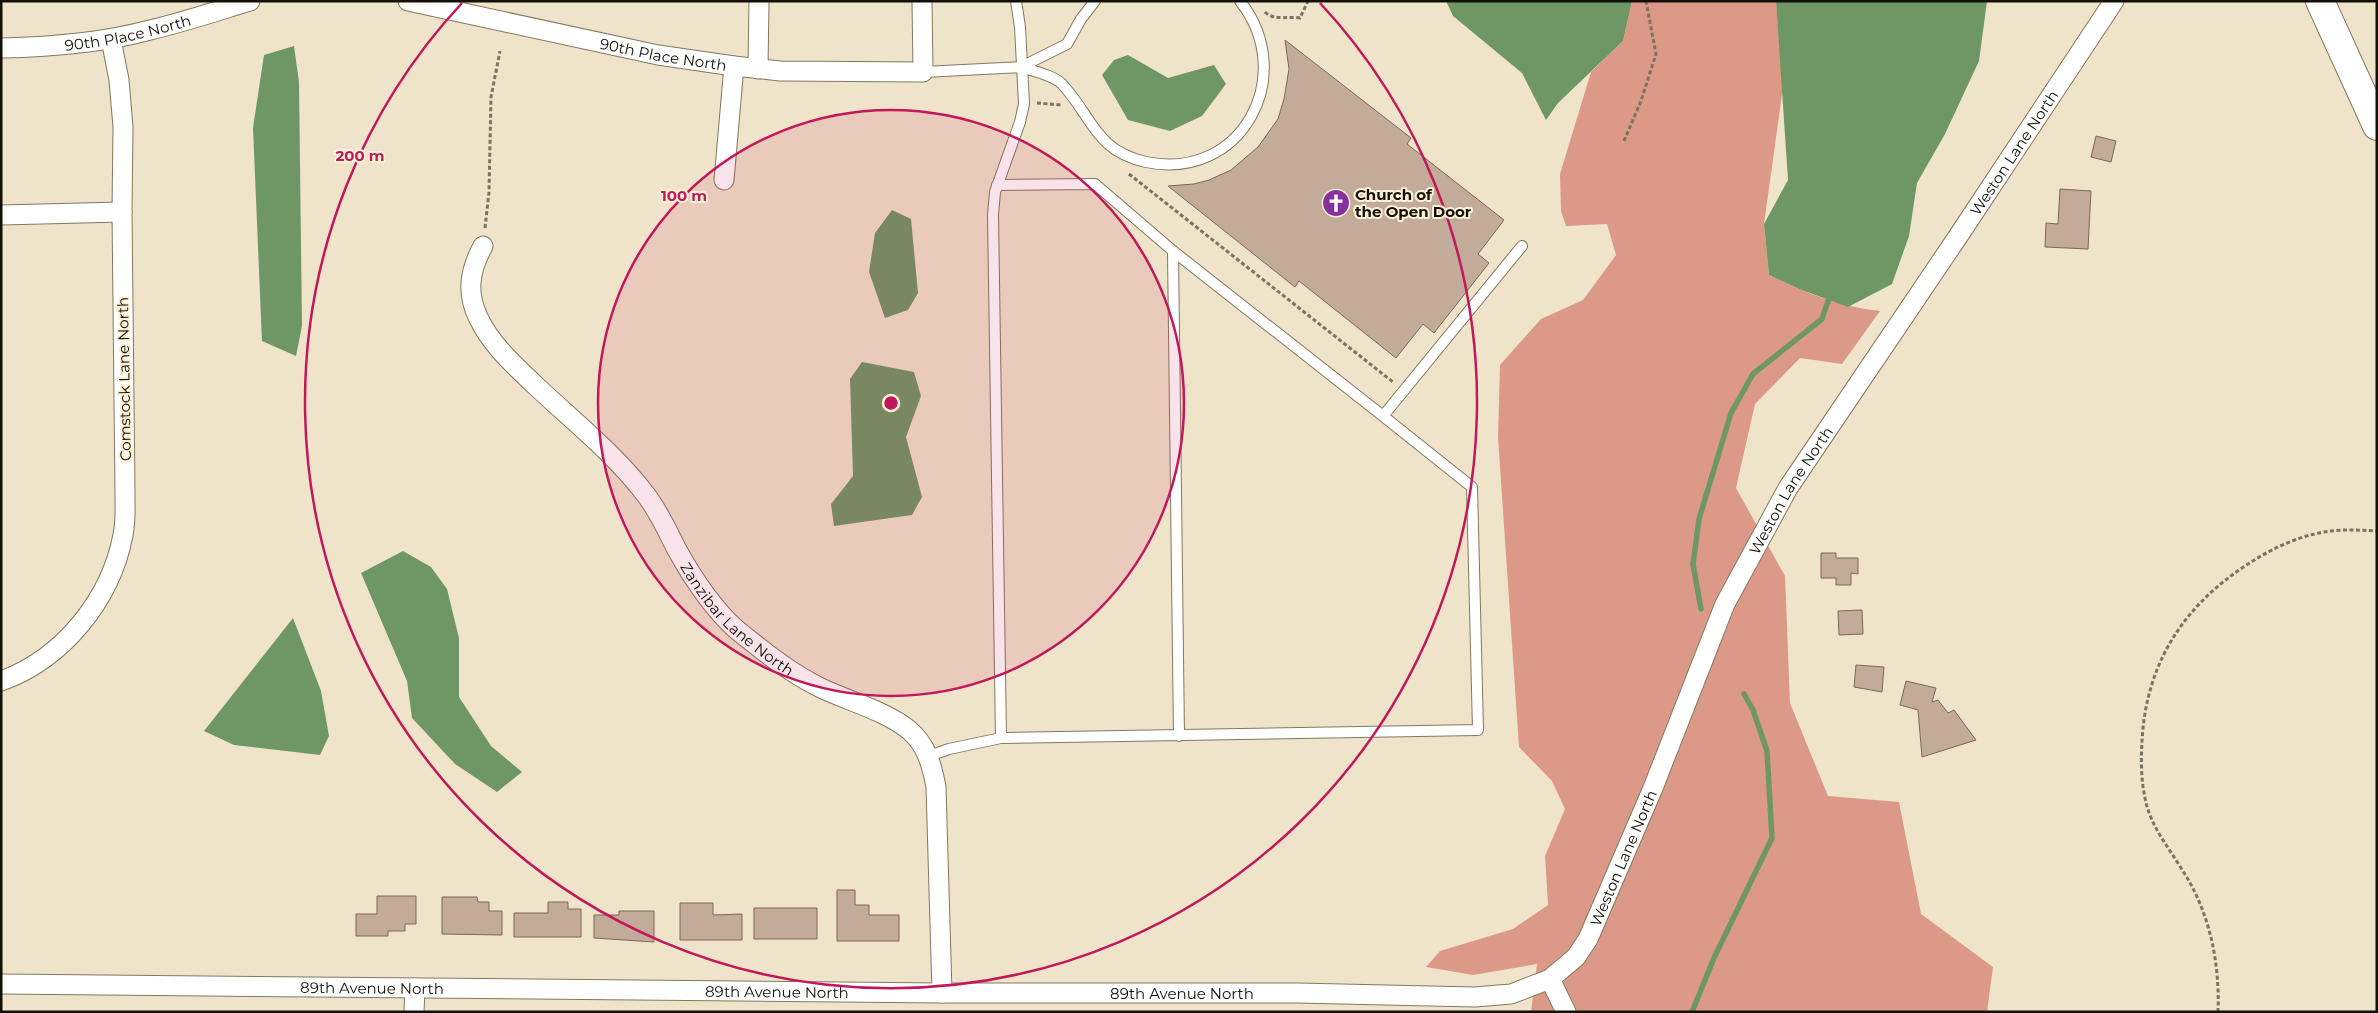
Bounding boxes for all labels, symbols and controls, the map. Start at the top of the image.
street label: 90th Place North [64,10,193,54]
street label: 90th Place North [598,33,728,74]
street label: Weston Lane North [1965,86,2062,219]
text: 200 m [335,146,385,165]
place label: Church of the Open Door [1355,185,1472,221]
text: 100 m [661,186,707,205]
church icon: Church of the Open Door [1321,188,1351,218]
street label: Comstock Lane North [113,297,135,461]
centre of rings [882,394,900,412]
street label: Weston Lane North [1744,423,1837,557]
street label: Zanzibar Lane North [677,558,798,680]
street label: Weston Lane North [1585,787,1661,929]
street label: 89th Avenue North [300,977,444,998]
street label: 89th Avenue North [705,981,849,1002]
street label: 89th Avenue North [1110,984,1254,1003]

